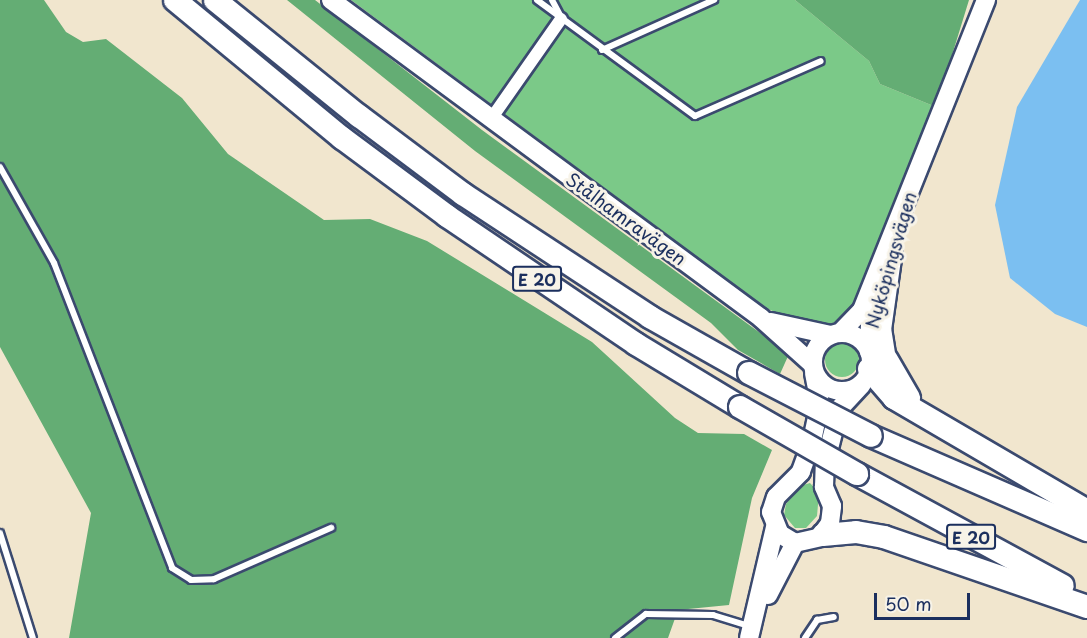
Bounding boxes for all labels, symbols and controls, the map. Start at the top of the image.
street label: Stålhamravägen [562,168,690,270]
street label: Nyköpingsvägen [861,189,921,331]
road number: E 20 [512,266,562,292]
road number: E 20 [946,524,996,550]
scale bar [877,581,973,619]
text: 50 m [885,590,932,617]

